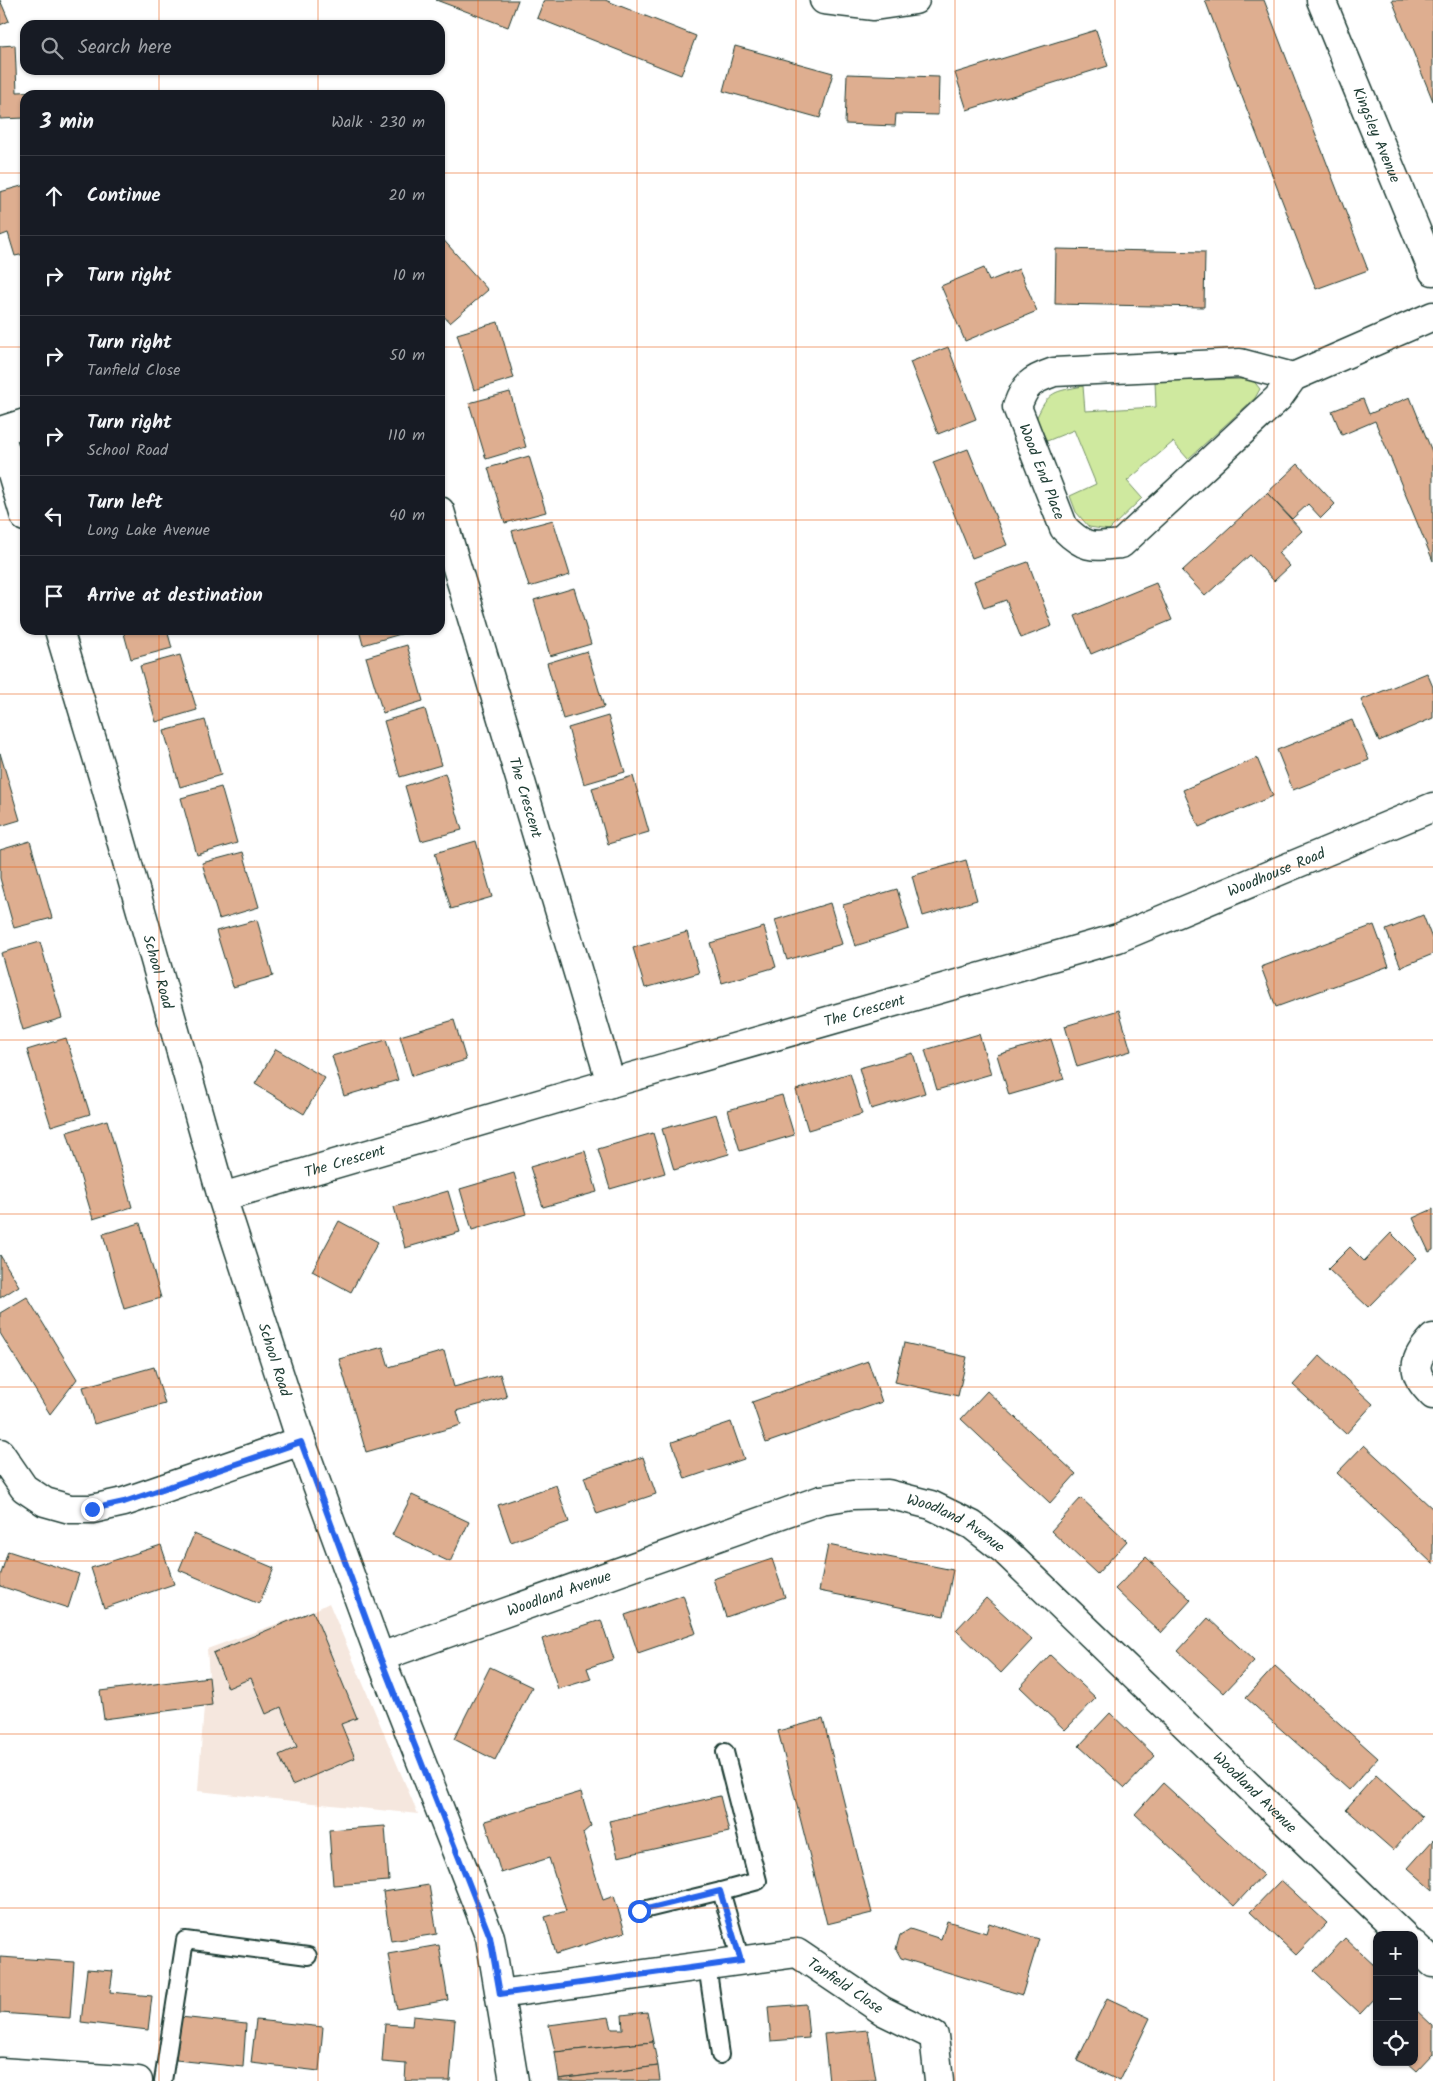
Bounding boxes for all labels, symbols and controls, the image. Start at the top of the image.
search box [20,20,445,75]
text: Search here [78,33,172,63]
icon: search [38,34,66,62]
street label: Kingsley Avenue [1345,84,1406,187]
text: 3 min [40,106,94,139]
text: Walk · 230 m [331,110,425,135]
text: Continue [87,181,160,211]
icon: ahead [40,182,68,210]
text: 20 m [389,183,425,208]
text: Turn right [87,261,172,291]
icon: right [40,262,68,290]
text: 10 m [393,263,425,288]
text: Turn right [87,328,172,358]
icon: right [40,342,68,370]
text: 50 m [389,343,425,368]
text: Tanfield Close [87,358,180,383]
text: Turn right [87,408,172,438]
street label: Wood End Place [1012,420,1071,524]
icon: right [40,422,68,450]
text: 110 m [388,423,425,448]
text: School Road [87,438,168,463]
text: Turn left [87,488,162,518]
icon: left [40,502,68,530]
text: 40 m [389,503,425,528]
text: Long Lake Avenue [87,518,210,543]
text: Arrive at destination [87,581,263,611]
icon: arrive [40,582,68,610]
street label: The Crescent [501,754,548,841]
street label: Woodhouse Road [1224,842,1330,904]
street label: School Road [135,932,179,1012]
street label: The Crescent [821,988,908,1034]
street label: The Crescent [302,1139,389,1185]
street label: School Road [251,1320,297,1400]
street label: Woodland Avenue [904,1488,1010,1559]
route end [81,1498,104,1521]
street label: Woodland Avenue [504,1565,615,1624]
street label: Woodland Avenue [1207,1746,1302,1840]
route start [628,1900,651,1923]
map controls [1373,1931,1418,2066]
button: + [1373,1931,1418,1976]
street label: Tanfield Close [802,1952,888,2021]
button: − [1373,1976,1418,2021]
button: locate [1373,2021,1418,2066]

